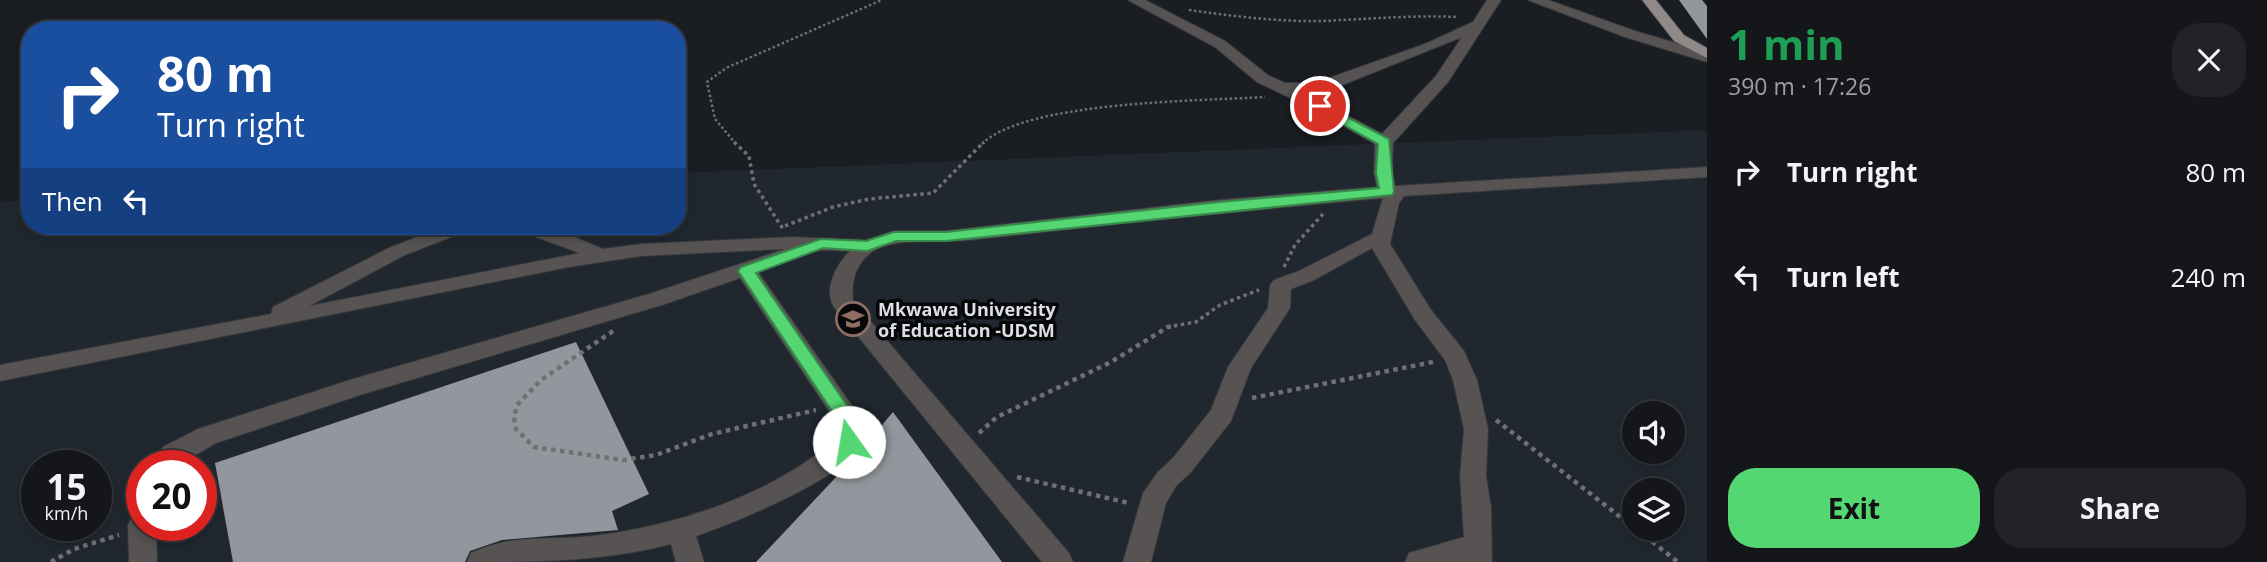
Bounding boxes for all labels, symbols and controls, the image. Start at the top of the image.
text: 1 min [1728,15,1845,72]
button: close [2172,23,2246,97]
text: 80 m [157,40,274,106]
icon: right [42,49,133,140]
text: 390 m · 17:26 [1728,70,1871,102]
pin [1290,76,1350,136]
icon: arrive [1301,87,1339,125]
text: Turn right [157,103,305,146]
icon: right [1728,153,1766,191]
text: Turn right [1787,154,1918,190]
text: 80 m [2185,154,2246,190]
icon: left [117,182,155,220]
text: Then [42,183,103,219]
icon: left [1728,258,1766,296]
text: Turn left [1787,259,1899,295]
text: 240 m [2171,259,2246,295]
place label: Mkwawa University of Education -UDSM [878,297,1057,342]
school or university icon: Mkwawa University of Education -UDSM [834,300,872,338]
map controls [1622,401,1685,541]
button: sound [1622,401,1685,464]
position arrow [812,405,886,479]
speed limit sign: 20 [126,450,217,541]
text: 15 [46,463,87,510]
button: Exit [1728,468,1980,548]
button: Share [1994,468,2246,548]
button: layers [1622,478,1685,541]
text: km/h [45,501,88,525]

